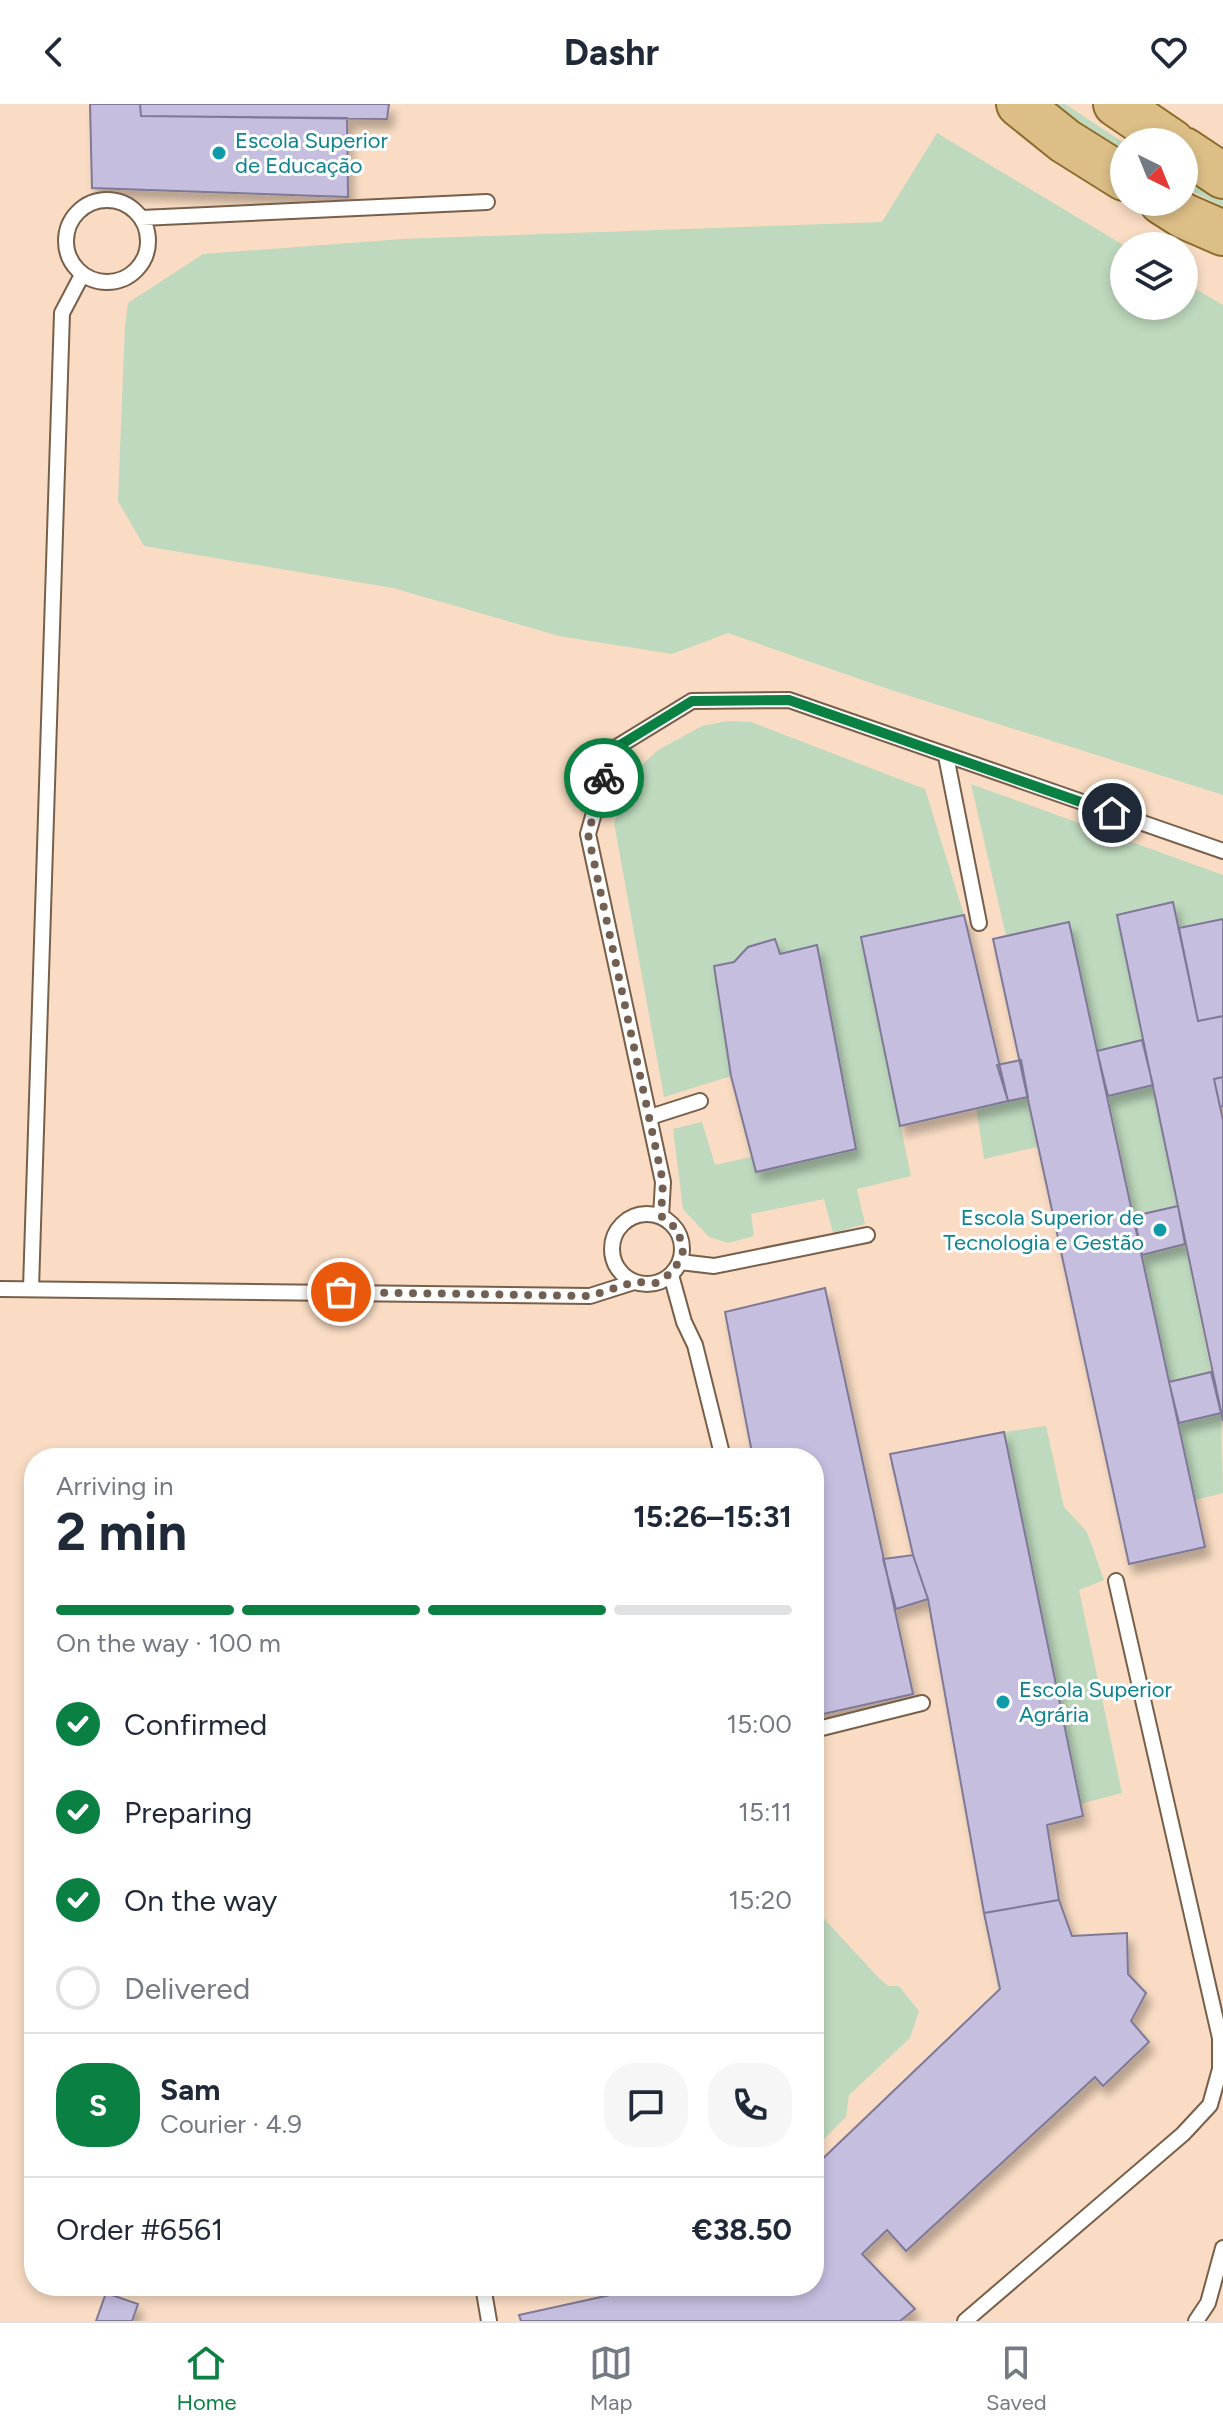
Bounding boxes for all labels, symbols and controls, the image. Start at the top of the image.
icon: back [32,30,76,74]
icon: heart [1147,30,1191,74]
text: Dashr [564,31,659,74]
place label: Escola Superior de Educação [235,127,389,179]
north arrow [1110,128,1198,216]
map controls [1110,128,1198,320]
marker: Escola Superior de Educação [210,144,228,162]
button: layers [1110,232,1198,320]
courier [564,738,644,818]
icon: bike [582,756,626,800]
pin [1078,779,1146,847]
icon: home [1090,791,1134,835]
place label: Escola Superior de Tecnologia e Gestão [943,1204,1144,1256]
marker: Escola Superior de Tecnologia e Gestão [1151,1221,1169,1239]
pin [307,1258,375,1326]
icon: bag [319,1270,363,1314]
text: Arriving in [56,1470,174,1502]
text: 15:26–15:31 [633,1498,792,1535]
text: 2 min [56,1501,187,1563]
text: On the way · 100 m [56,1627,281,1659]
place label: Escola Superior Agrária [1019,1676,1173,1728]
marker: Escola Superior Agrária [994,1693,1012,1711]
icon: check [56,1702,100,1746]
text: Confirmed [124,1706,267,1743]
text: 15:00 [726,1708,792,1740]
icon: check [56,1790,100,1834]
text: Preparing [124,1794,252,1831]
text: 15:11 [738,1796,792,1828]
icon: check [56,1878,100,1922]
text: On the way [124,1882,277,1919]
text: 15:20 [729,1884,792,1916]
text: Delivered [124,1970,250,2007]
button: chat [604,2063,688,2147]
button: phone [708,2063,792,2147]
text: Sam [160,2071,220,2108]
text: S [89,2087,107,2124]
text: Courier · 4.9 [160,2108,302,2140]
text: Order #6561 [56,2211,223,2248]
text: €38.50 [692,2211,792,2248]
tab: Home [176,2341,236,2416]
tab: Map [589,2341,633,2416]
tab: Saved [986,2341,1047,2416]

